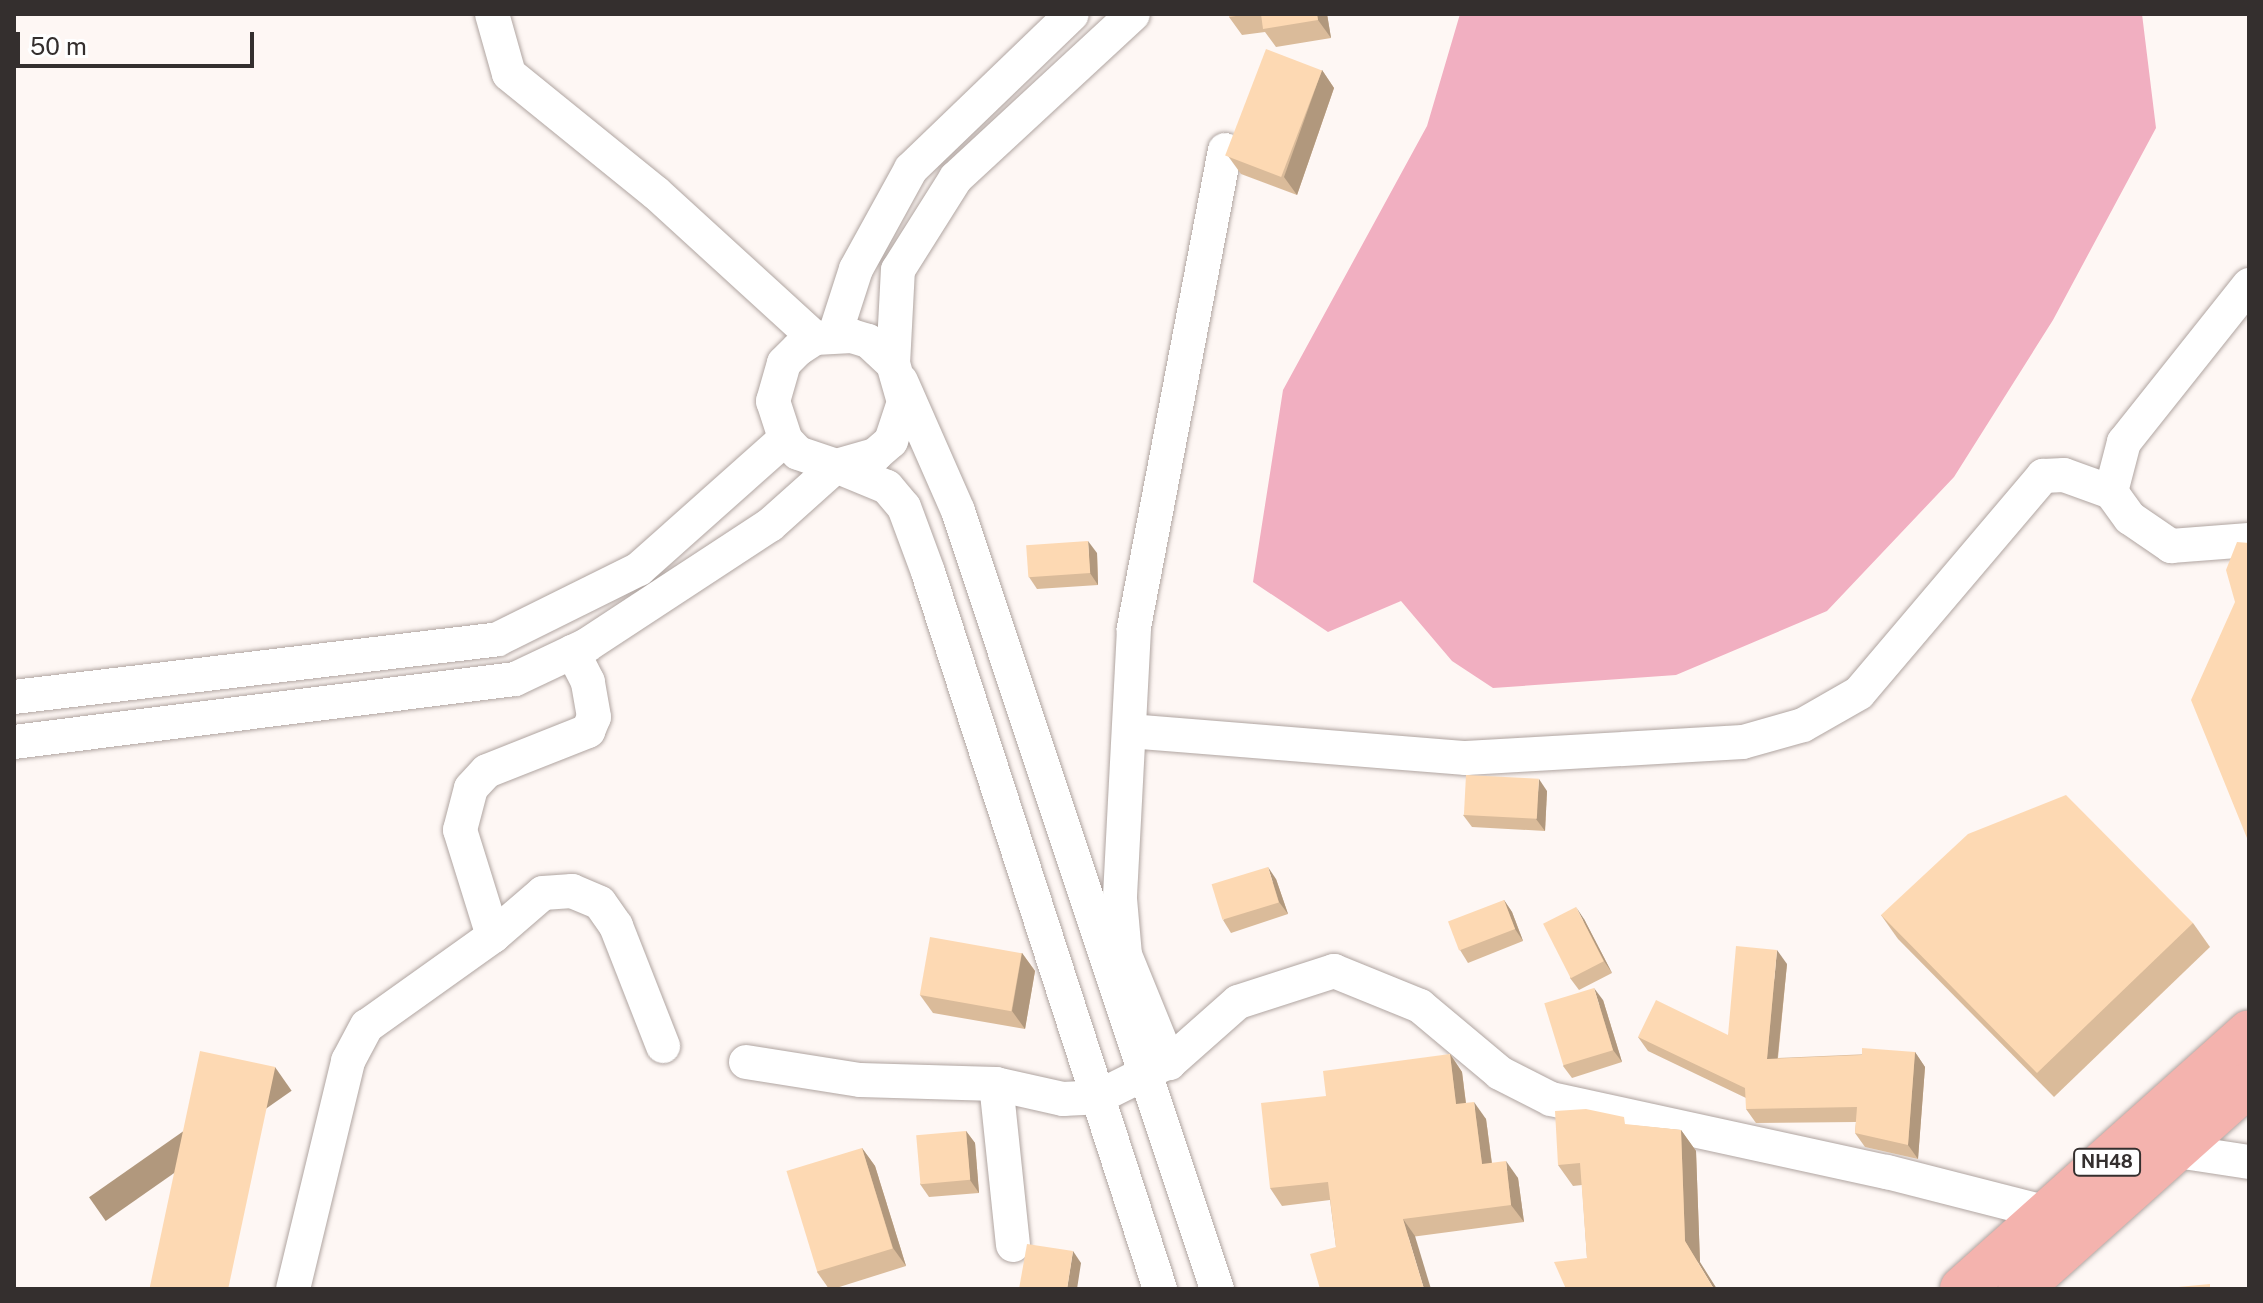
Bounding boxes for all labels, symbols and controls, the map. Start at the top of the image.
scale bar [20,16,258,66]
text: 50 m [30,32,87,60]
road number: NH48 [2073,1148,2141,1176]

